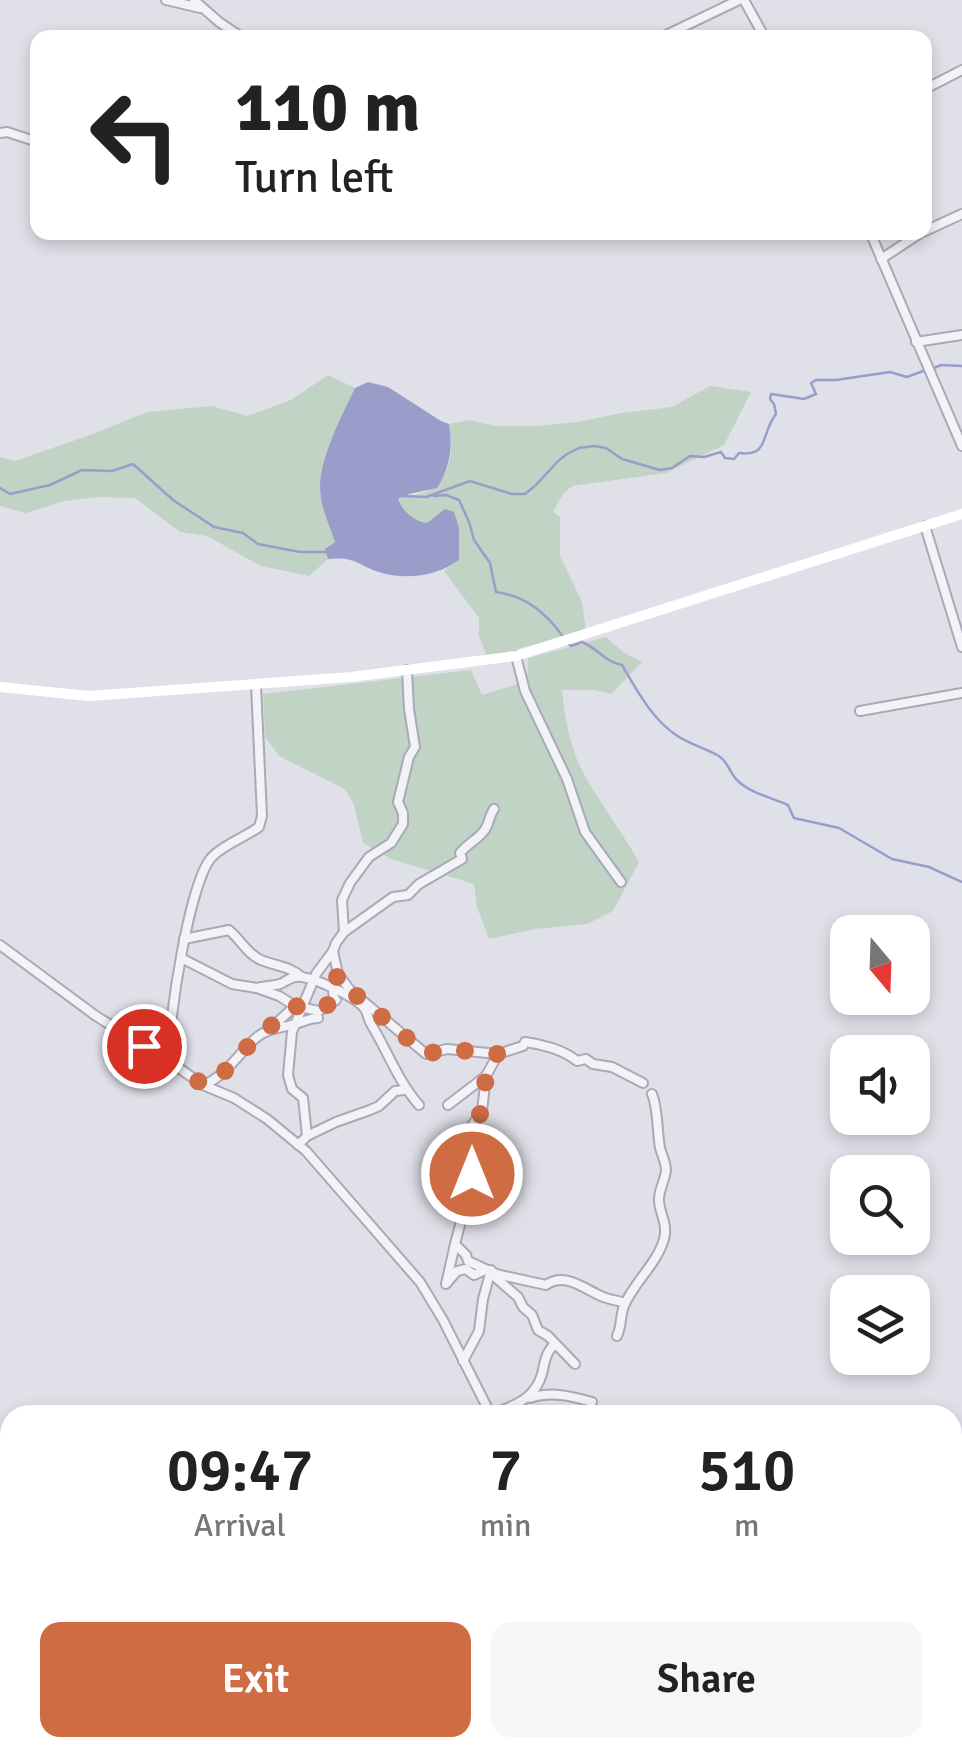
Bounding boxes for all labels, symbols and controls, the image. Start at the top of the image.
text: 110 m [235,64,420,150]
icon: left [70,70,200,200]
text: Turn left [235,150,394,205]
north arrow [830,915,930,1015]
map controls [830,915,930,1375]
pin [102,1004,187,1089]
icon: arrive [117,1019,172,1074]
button: sound [830,1035,930,1135]
position arrow [420,1122,524,1226]
button: search [830,1155,930,1255]
button: layers [830,1275,930,1375]
text: 09:47 [167,1434,313,1508]
text: 7 [489,1434,522,1508]
text: 510 [698,1434,795,1508]
text: Arrival [194,1506,286,1545]
text: min [480,1506,531,1545]
text: m [734,1506,760,1545]
button: Exit [40,1622,471,1737]
button: Share [491,1622,922,1737]

